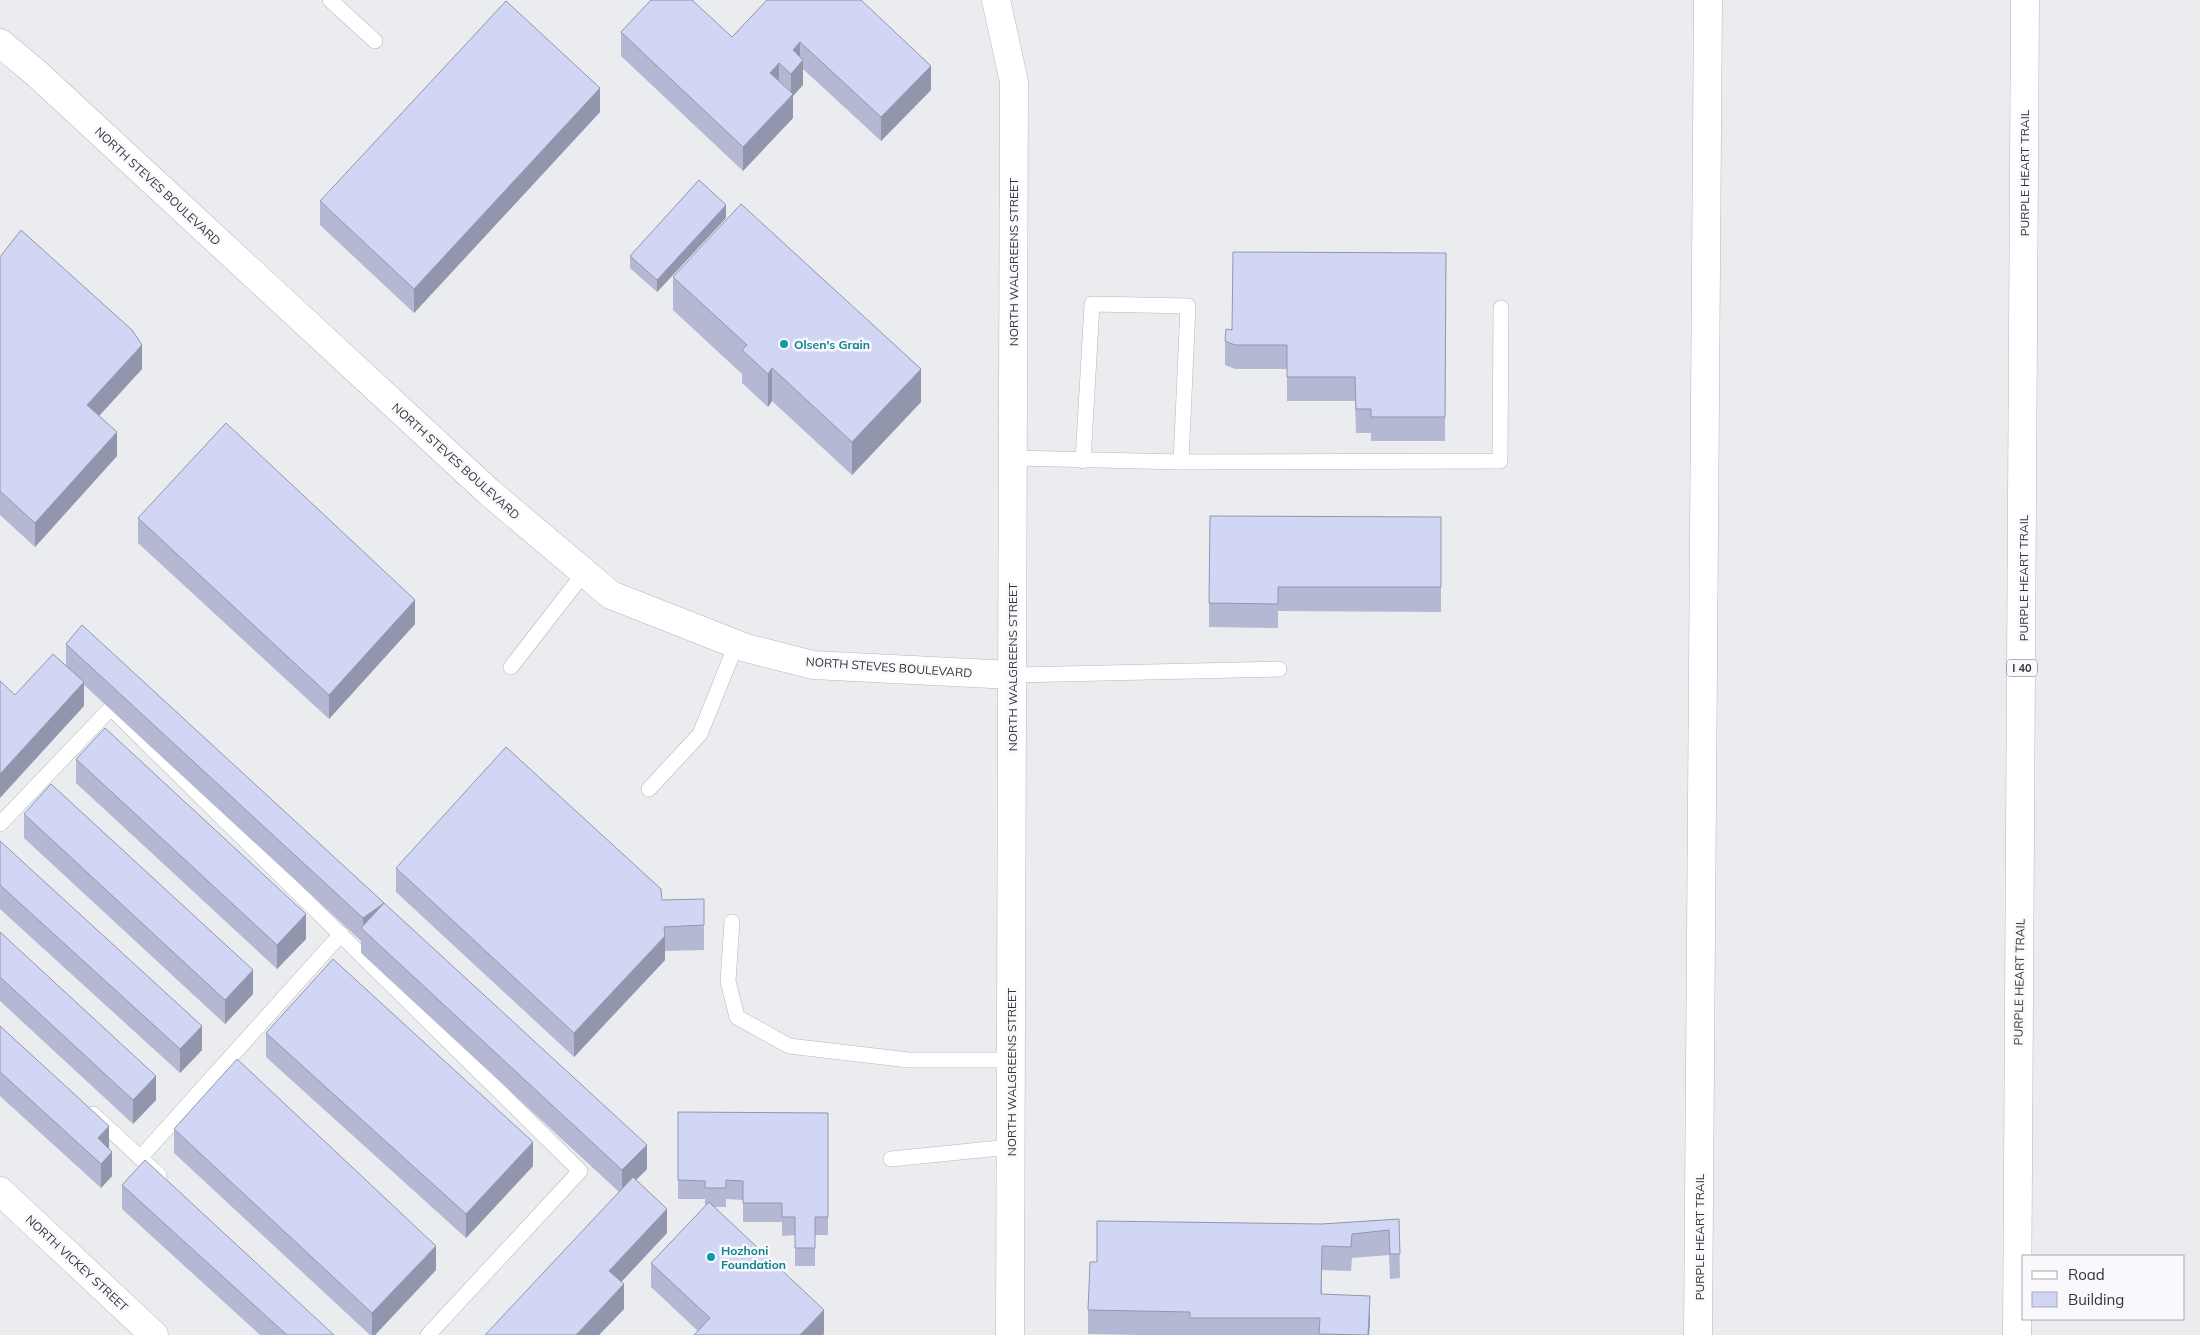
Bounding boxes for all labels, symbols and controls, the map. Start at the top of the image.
street label: PURPLE HEART TRAIL [2017,109,2032,236]
street label: NORTH STEVES BOULEVARD [92,124,224,248]
street label: NORTH WALGREENS STREET [1006,177,1021,346]
place label: Olsen's Grain [794,337,870,352]
marker: Olsen's Grain [778,338,790,350]
street label: NORTH STEVES BOULEVARD [389,400,523,522]
street label: PURPLE HEART TRAIL [2016,514,2031,641]
street label: NORTH WALGREENS STREET [1005,582,1020,751]
street label: NORTH STEVES BOULEVARD [805,654,973,680]
road number: I 40 [2007,660,2037,676]
street label: PURPLE HEART TRAIL [2010,918,2028,1045]
street label: NORTH WALGREENS STREET [1004,987,1019,1156]
street label: PURPLE HEART TRAIL [1692,1173,1707,1300]
street label: NORTH VICKEY STREET [23,1212,132,1315]
place label: Hozhoni Foundation [721,1243,786,1272]
marker: Hozhoni Foundation [705,1251,717,1263]
legend [2022,1255,2185,1320]
text: Road [2068,1265,2105,1284]
text: Building [2068,1290,2124,1309]

